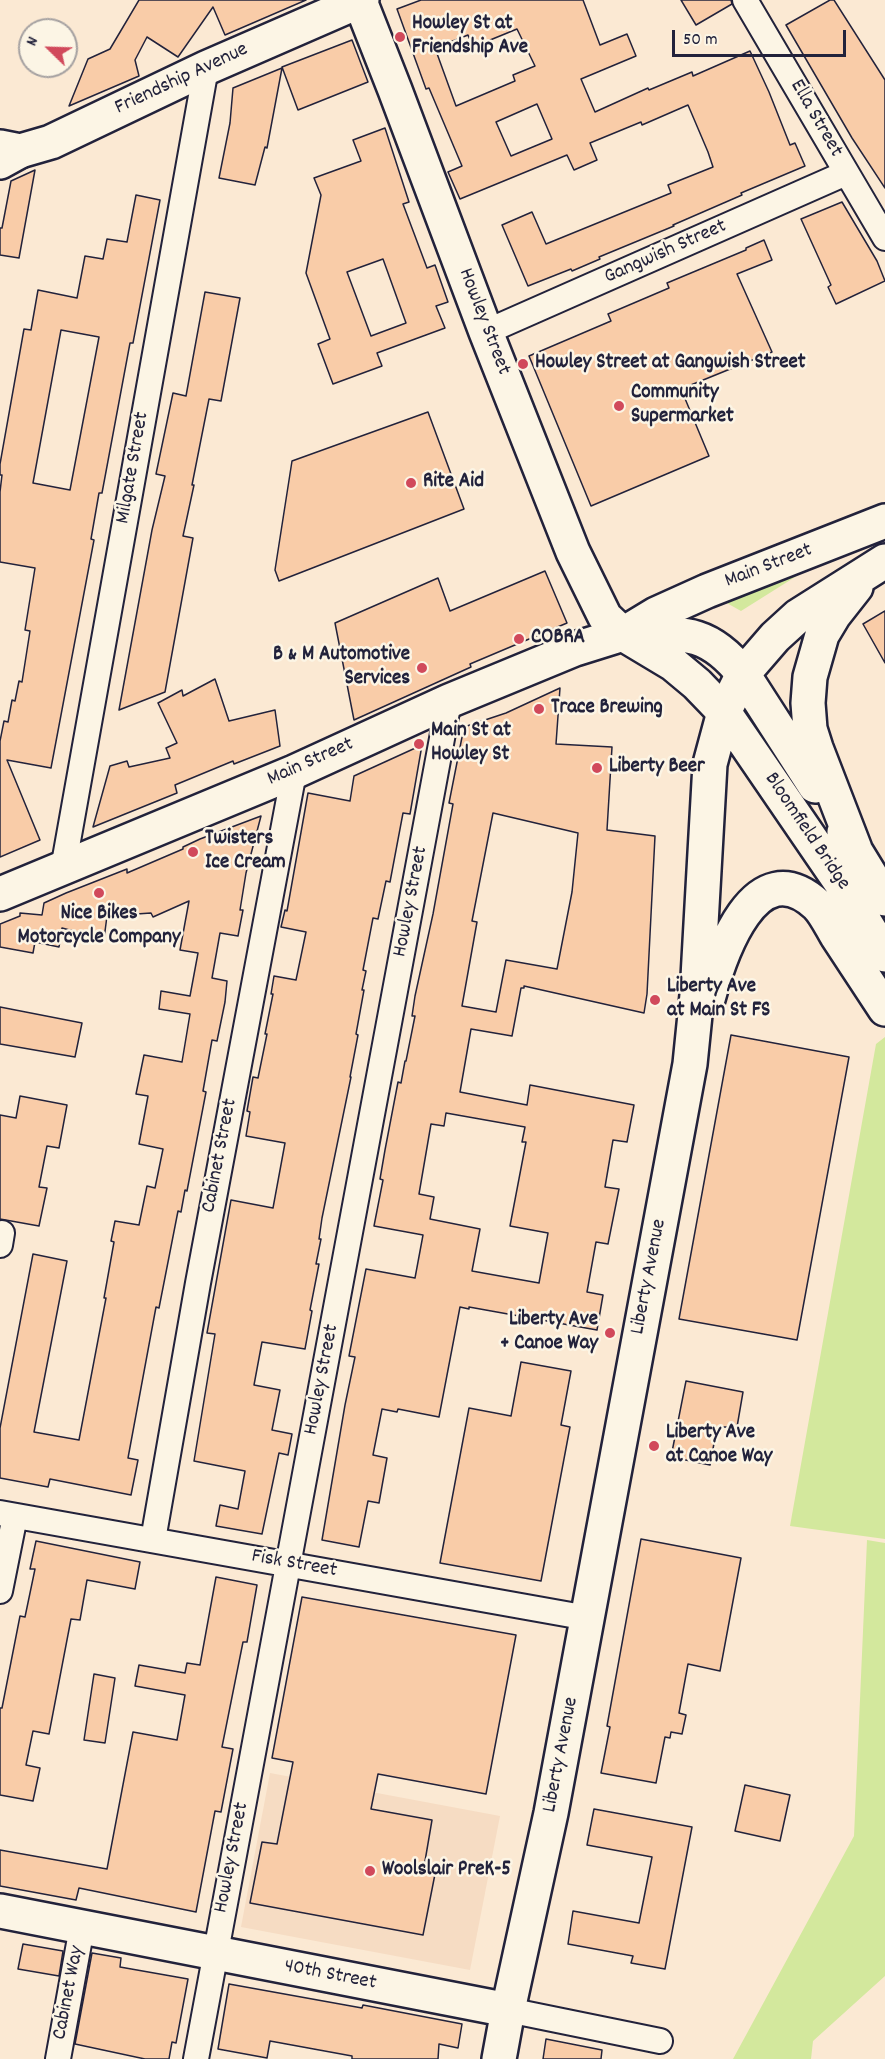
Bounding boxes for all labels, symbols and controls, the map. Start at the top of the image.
place label: Howley St at Friendship Ave [412,12,528,62]
north arrow [18,18,78,78]
scale bar [675,18,849,56]
text: 50 m [683,28,718,53]
marker: Howley St at Friendship Ave [393,30,407,44]
text: N [21,33,45,50]
street label: Friendship Avenue [111,38,253,122]
street label: Ella Street [783,76,847,162]
street label: Gangwish Street [601,215,731,291]
street label: Howley Street [451,265,515,379]
place label: Howley Street at Gangwish Street [535,351,805,377]
marker: Howley Street at Gangwish Street [516,357,530,371]
place label: Community Supermarket [631,381,734,431]
marker: Community Supermarket [612,399,626,413]
street label: Milgate Street [112,410,156,526]
place label: Rite Aid [423,470,484,496]
marker: Rite Aid [404,476,418,490]
street label: Main Street [722,539,816,595]
place label: COBRA [531,626,585,652]
marker: COBRA [512,632,526,646]
place label: B & M Automotive Services [273,643,410,693]
marker: B & M Automotive Services [415,661,429,675]
place label: Trace Brewing [551,696,663,722]
marker: Trace Brewing [532,702,546,716]
place label: Main St at Howley St [431,719,511,769]
street label: Main Street [264,733,358,793]
marker: Main St at Howley St [412,737,426,751]
place label: Liberty Beer [609,755,705,781]
marker: Liberty Beer [590,761,604,775]
street label: Bloomfield Bridge [757,768,855,896]
place label: Twisters Ice Cream [205,827,286,877]
marker: Twisters Ice Cream [186,845,200,859]
street label: Howley Street [389,845,435,959]
marker: Nice Bikes Motorcycle Company [92,886,106,900]
place label: Nice Bikes Motorcycle Company [18,902,180,952]
place label: Liberty Ave at Main St FS [667,975,770,1025]
marker: Liberty Ave at Main St FS [648,993,662,1007]
street label: Cabinet Street [198,1097,244,1215]
street label: Liberty Avenue [626,1217,674,1337]
place label: Liberty Ave + Canoe Way [500,1308,598,1358]
street label: Howley Street [300,1323,346,1437]
marker: Liberty Ave + Canoe Way [603,1326,617,1340]
place label: Liberty Ave at Canoe Way [666,1421,772,1471]
marker: Liberty Ave at Canoe Way [647,1439,661,1453]
street label: Fisk Street [249,1545,339,1585]
street label: Liberty Avenue [538,1695,586,1815]
street label: Howley Street [210,1801,256,1915]
place label: Woolslair PreK-5 [382,1858,511,1884]
marker: Woolslair PreK-5 [363,1864,377,1878]
street label: Cabinet Way [49,1944,91,2042]
street label: 40th Street [282,1955,378,1997]

